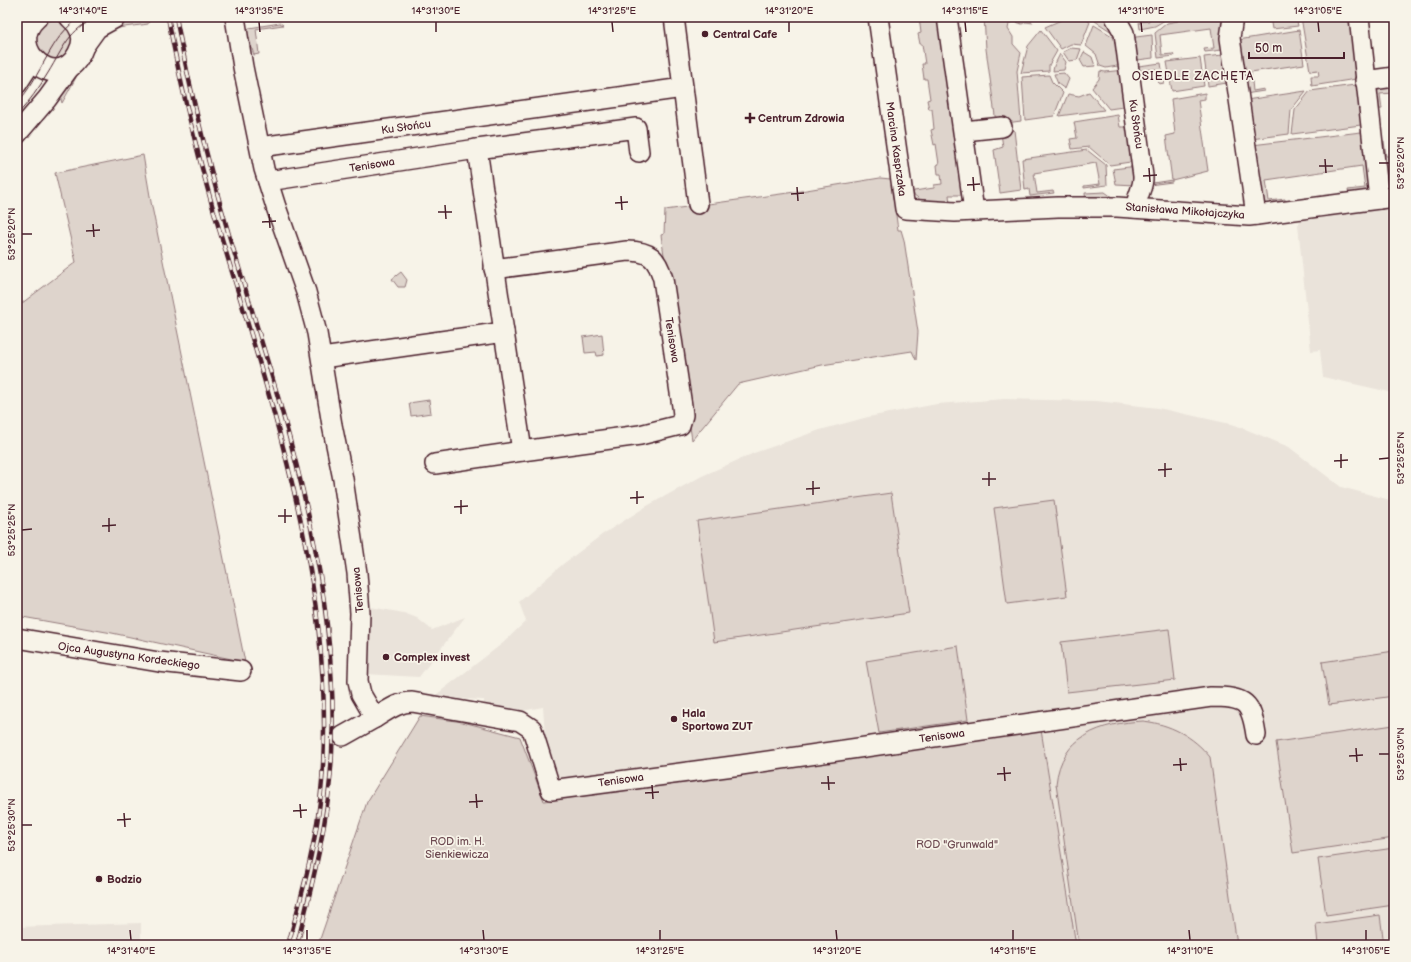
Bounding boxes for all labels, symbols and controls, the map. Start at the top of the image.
text: 14°31'40"E [59,5,108,17]
text: 14°31'35"E [235,5,284,17]
text: 14°31'30"E [412,5,461,17]
text: 14°31'25"E [588,5,637,17]
text: 14°31'20"E [765,5,814,17]
text: 14°31'15"E [942,5,989,17]
text: 14°31'10"E [1118,5,1165,17]
text: 14°31'05"E [1294,5,1343,17]
place label: Central Cafe [713,28,777,41]
marker: Central Cafe [700,29,710,39]
scale bar [1249,34,1344,60]
text: 50 m [1255,41,1282,56]
district label: OSIEDLE ZACHĘTA [1132,69,1254,84]
street label: Ku Słońcu [1126,98,1146,150]
street label: Marcina Kasprzaka [883,101,909,197]
place label: Centrum Zdrowia [758,112,844,125]
marker: Centrum Zdrowia [745,113,755,123]
street label: Ku Słońcu [380,117,432,137]
text: 53°25'20"N [1395,136,1407,190]
street label: Tenisowa [348,155,396,175]
street label: Stanisława Mikołajczyka [1125,200,1245,222]
text: 53°25'20"N [6,207,18,261]
street label: Tenisowa [662,316,682,364]
text: 53°25'25"N [1395,431,1407,485]
text: 53°25'25"N [6,503,18,557]
street label: Tenisowa [350,567,366,613]
street label: Ojca Augustyna Kordeckiego [57,640,201,672]
place label: Complex invest [394,651,470,664]
marker: Complex invest [381,652,391,662]
place label: Hala Sportowa ZUT [682,707,754,733]
marker: Hala Sportowa ZUT [669,714,679,724]
street label: Tenisowa [918,726,966,746]
text: 53°25'30"N [1395,727,1407,781]
street label: Tenisowa [597,770,645,790]
text: 53°25'30"N [6,798,18,852]
park label: ROD im. H. Sienkiewicza [425,835,489,861]
park label: ROD "Grunwald" [916,838,998,851]
place label: Bodzio [107,873,142,886]
marker: Bodzio [94,874,104,884]
text: 14°31'40"E [107,945,156,957]
text: 14°31'35"E [283,945,332,957]
text: 14°31'30"E [460,945,509,957]
text: 14°31'25"E [636,945,685,957]
text: 14°31'20"E [813,945,862,957]
text: 14°31'15"E [990,945,1037,957]
text: 14°31'10"E [1167,945,1214,957]
text: 14°31'05"E [1342,945,1391,957]

